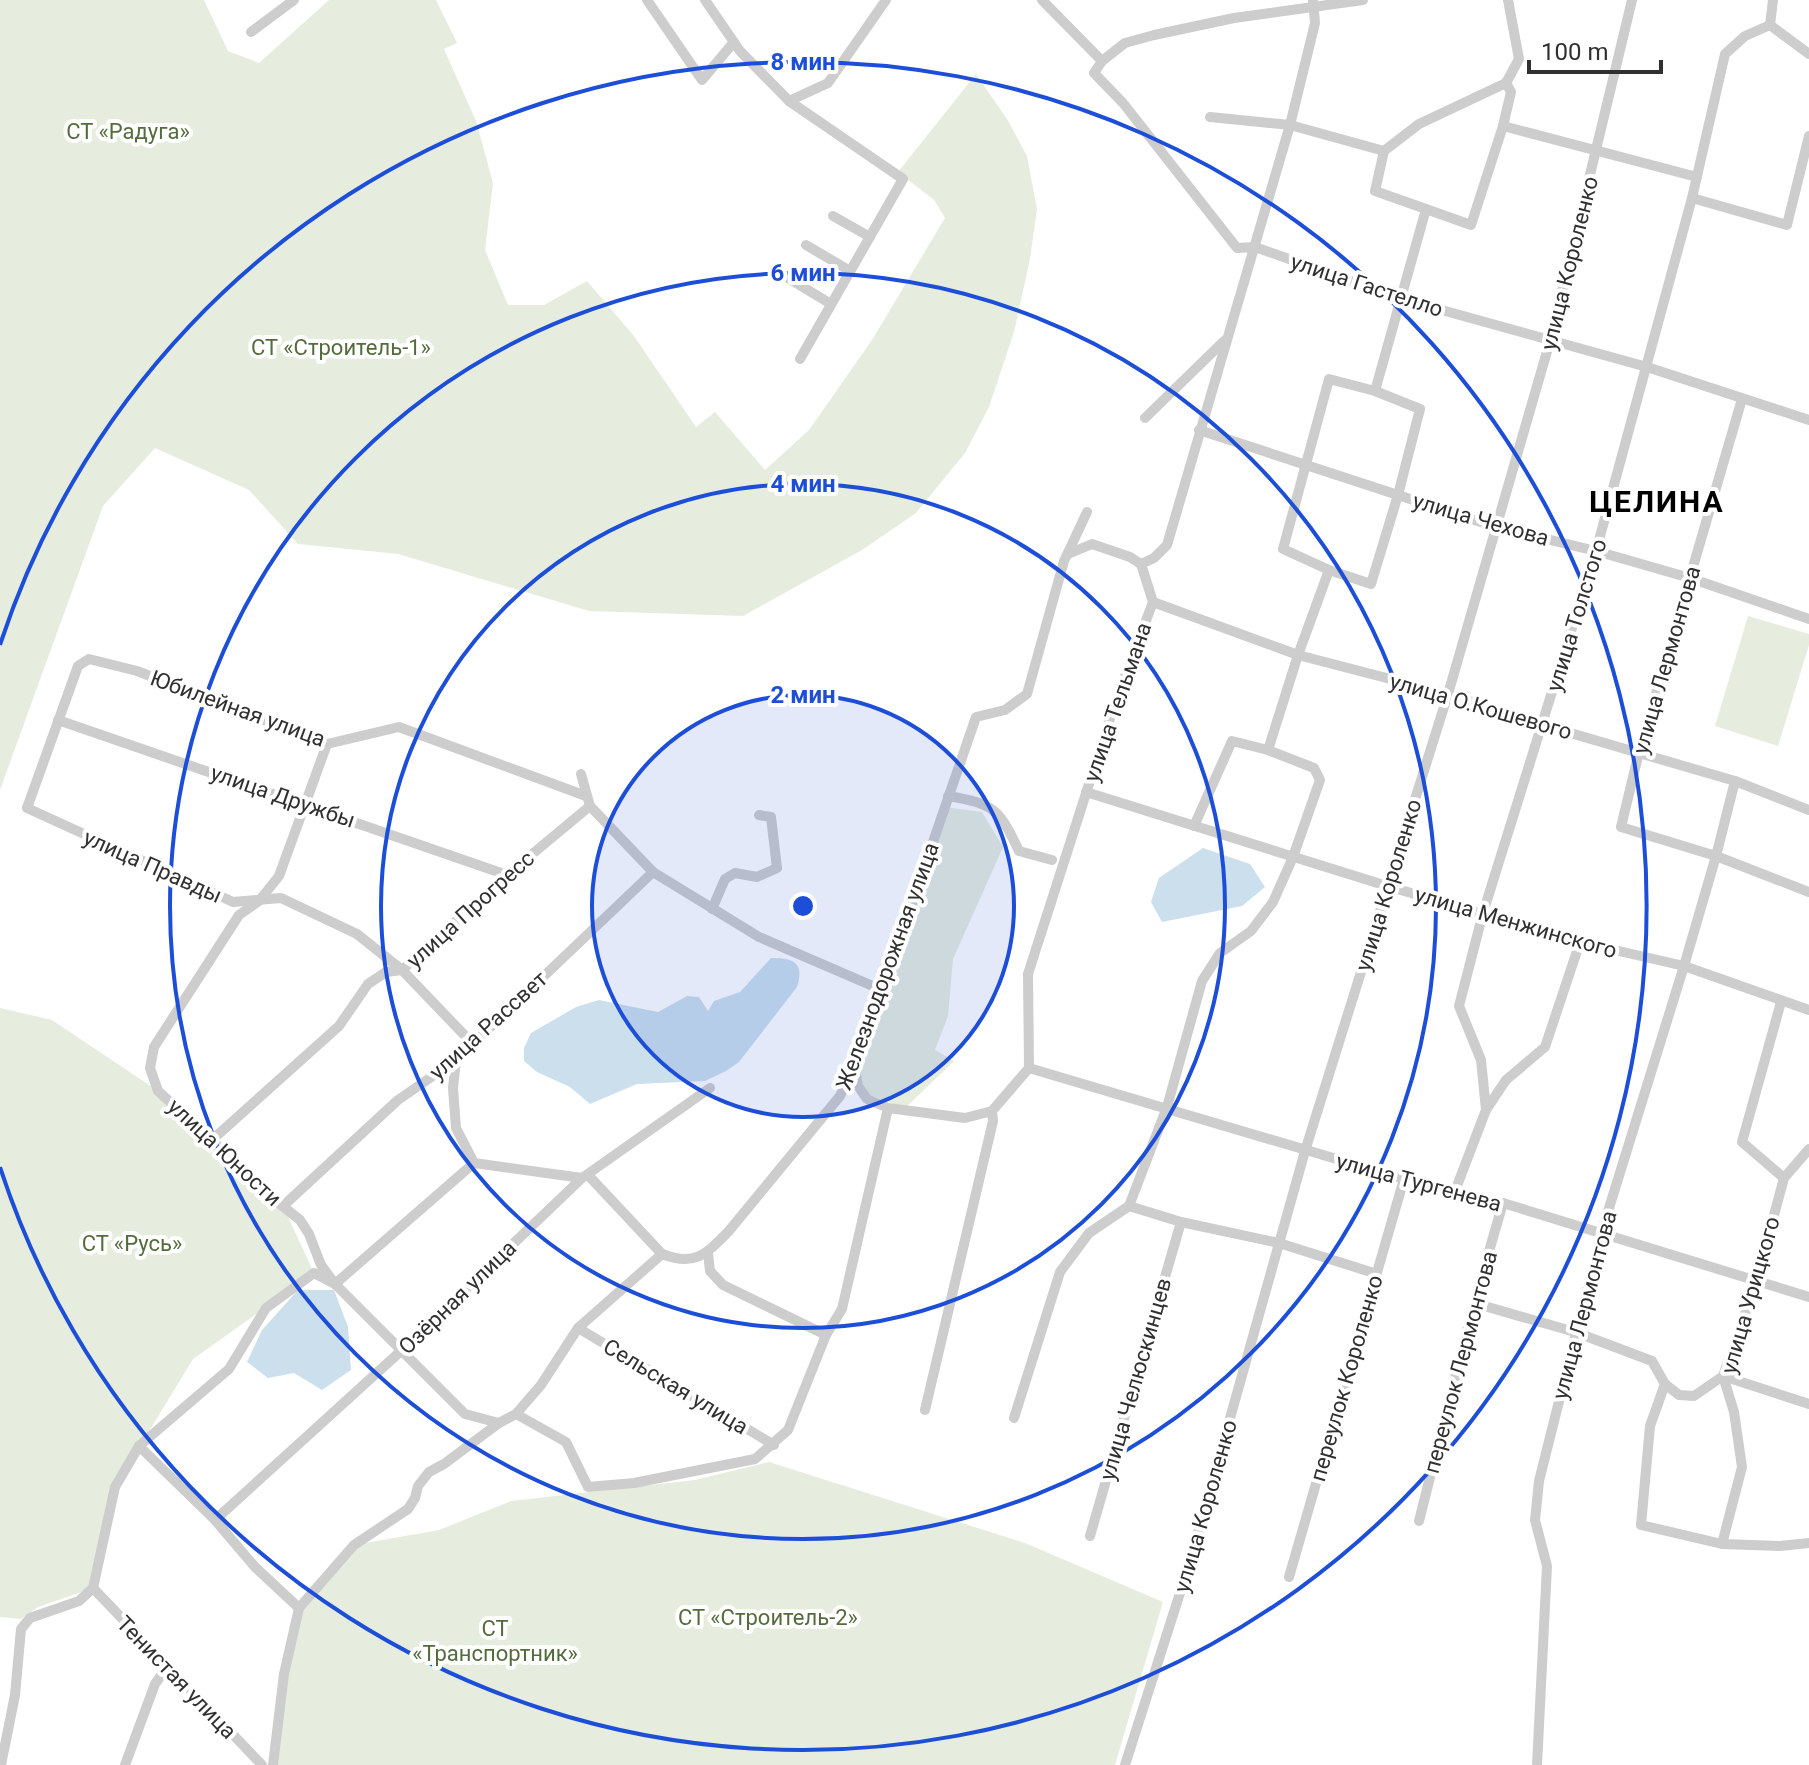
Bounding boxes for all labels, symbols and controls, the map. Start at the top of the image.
scale bar [1529,24,1661,74]
text: 100 m [1541,38,1608,66]
text: 8 мин [770,48,836,76]
park label: СТ «Радуга» [66,119,190,144]
street label: улица Короленко [1536,174,1603,353]
street label: улица Гастелло [1288,249,1446,322]
text: 6 мин [770,259,836,287]
park label: СТ «Строитель-1» [251,335,431,360]
text: 4 мин [770,470,836,498]
district label: ЦЕЛИНА [1589,484,1725,519]
street label: улица Чехова [1410,488,1552,551]
street label: улица Толстого [1541,536,1612,695]
street label: улица Лермонтова [1628,563,1705,757]
street label: улица Тельмана [1079,619,1156,785]
street label: Юбилейная улица [147,665,329,752]
street label: улица О.Кошевого [1387,669,1575,744]
text: 2 мин [770,681,836,709]
street label: улица Дружбы [207,760,358,833]
street label: улица Короленко [1350,796,1426,974]
street label: улица Правды [80,825,226,908]
street label: Железнодорожная улица [831,839,944,1093]
street label: улица Прогресс [402,846,539,973]
street label: улица Менжинского [1412,882,1620,963]
centre of rings [789,892,817,920]
street label: улица Рассвет [424,966,552,1085]
street label: улица Юности [163,1094,286,1211]
street label: улица Тургенева [1333,1148,1504,1217]
street label: улица Лермонтова [1547,1208,1622,1402]
street label: улица Урицкого [1716,1214,1785,1377]
park label: СТ «Русь» [82,1231,182,1256]
street label: Озёрная улица [394,1235,521,1359]
street label: переулок Лермонтова [1419,1248,1502,1476]
street label: переулок Короленко [1305,1272,1388,1484]
street label: улица Челюскинцев [1095,1275,1176,1483]
street label: Сельская улица [599,1333,752,1439]
street label: улица Короленко [1169,1417,1242,1595]
park label: СТ «Строитель-2» [678,1605,858,1630]
street label: Тенистая улица [112,1611,242,1744]
park label: СТ «Транспортник» [412,1616,578,1666]

